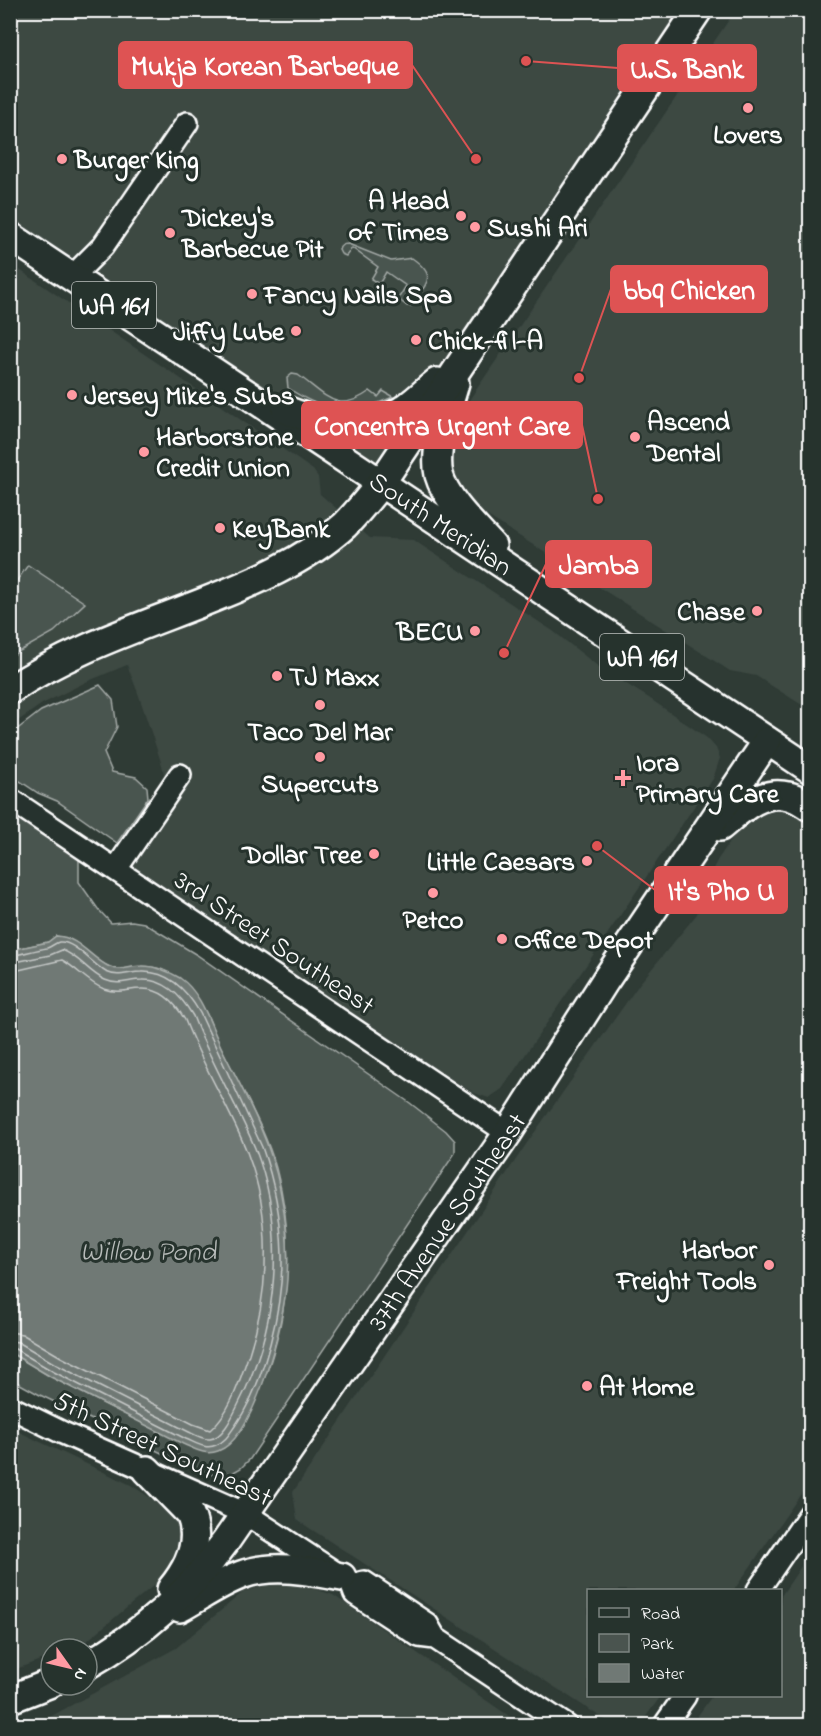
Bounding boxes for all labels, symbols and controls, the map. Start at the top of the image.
callout: Mukja Korean Barbeque [119,42,412,88]
callout: U.S. Bank [618,45,756,91]
text: Mukja Korean Barbeque [131,48,401,89]
text: U.S. Bank [630,51,745,92]
marker: Lovers [741,101,755,115]
place label: Lovers [713,117,783,156]
place label: Burger King [72,142,199,182]
marker: Burger King [55,152,69,166]
place label: A Head of Times [349,183,450,253]
place label: Dickey's Barbecue Pit [180,200,325,270]
marker: A Head of Times [454,209,468,223]
place label: Sushi Ari [487,210,588,249]
marker: Sushi Ari [468,220,482,234]
marker: Dickey's Barbecue Pit [163,226,177,240]
callout: bbq Chicken [611,266,767,312]
text: bbq Chicken [623,272,755,313]
place label: Fancy Nails Spa [262,277,452,316]
road number: WA 161 [72,282,156,328]
marker: Fancy Nails Spa [245,287,259,301]
place label: Jiffy Lube [173,314,285,353]
place label: Chick-fil-A [428,323,543,362]
marker: Jiffy Lube [289,324,303,338]
marker: Chick-fil-A [409,333,423,347]
place label: Jersey Mike's Subs [84,378,294,417]
marker: Jersey Mike's Subs [65,388,79,402]
callout: Concentra Urgent Care [302,402,582,448]
place label: Ascend Dental [645,404,731,474]
text: Concentra Urgent Care [314,408,572,450]
place label: Harborstone Credit Union [156,419,294,489]
marker: Ascend Dental [628,430,642,444]
marker: Harborstone Credit Union [137,445,151,459]
street label: South Meridian [360,463,519,587]
place label: KeyBank [232,511,331,550]
marker: KeyBank [213,521,227,535]
callout: Jamba [546,541,651,587]
text: Jamba [559,547,639,588]
place label: Chase [677,594,746,633]
marker: Chase [750,604,764,618]
place label: BECU [395,614,463,653]
marker: BECU [468,624,482,638]
road number: WA 161 [600,634,684,680]
place label: TJ Maxx [289,659,380,698]
marker: TJ Maxx [270,669,284,683]
marker: Taco Del Mar [313,698,327,712]
place label: Taco Del Mar [247,714,393,753]
place label: Iora Primary Care [636,745,780,815]
marker: Supercuts [313,750,327,764]
place label: Supercuts [261,766,379,805]
marker: Iora Primary Care [614,769,632,787]
place label: Dollar Tree [240,837,363,876]
place label: Little Caesars [427,844,575,883]
marker: Dollar Tree [367,847,381,861]
marker: Little Caesars [580,854,594,868]
street label: 3rd Street Southeast [166,862,382,1026]
callout: It's Pho U [655,867,787,913]
text: It's Pho U [667,873,775,914]
marker: Petco [426,886,440,900]
place label: Petco [402,902,464,941]
place label: Office Depot [514,922,654,961]
marker: Office Depot [495,932,509,946]
street label: 37th Avenue Southeast [360,1106,538,1340]
place label: Harbor Freight Tools [615,1232,758,1303]
water label: Willow Pond [80,1233,217,1274]
marker: Harbor Freight Tools [762,1258,776,1272]
place label: At Home [599,1369,695,1408]
marker: At Home [580,1379,594,1393]
street label: 5th Street Southeast [46,1383,278,1518]
legend [587,1589,782,1697]
text: Road [641,1602,680,1628]
text: Park [641,1632,674,1658]
north arrow [39,1637,99,1697]
text: Water [641,1662,685,1688]
text: N [67,1663,93,1686]

